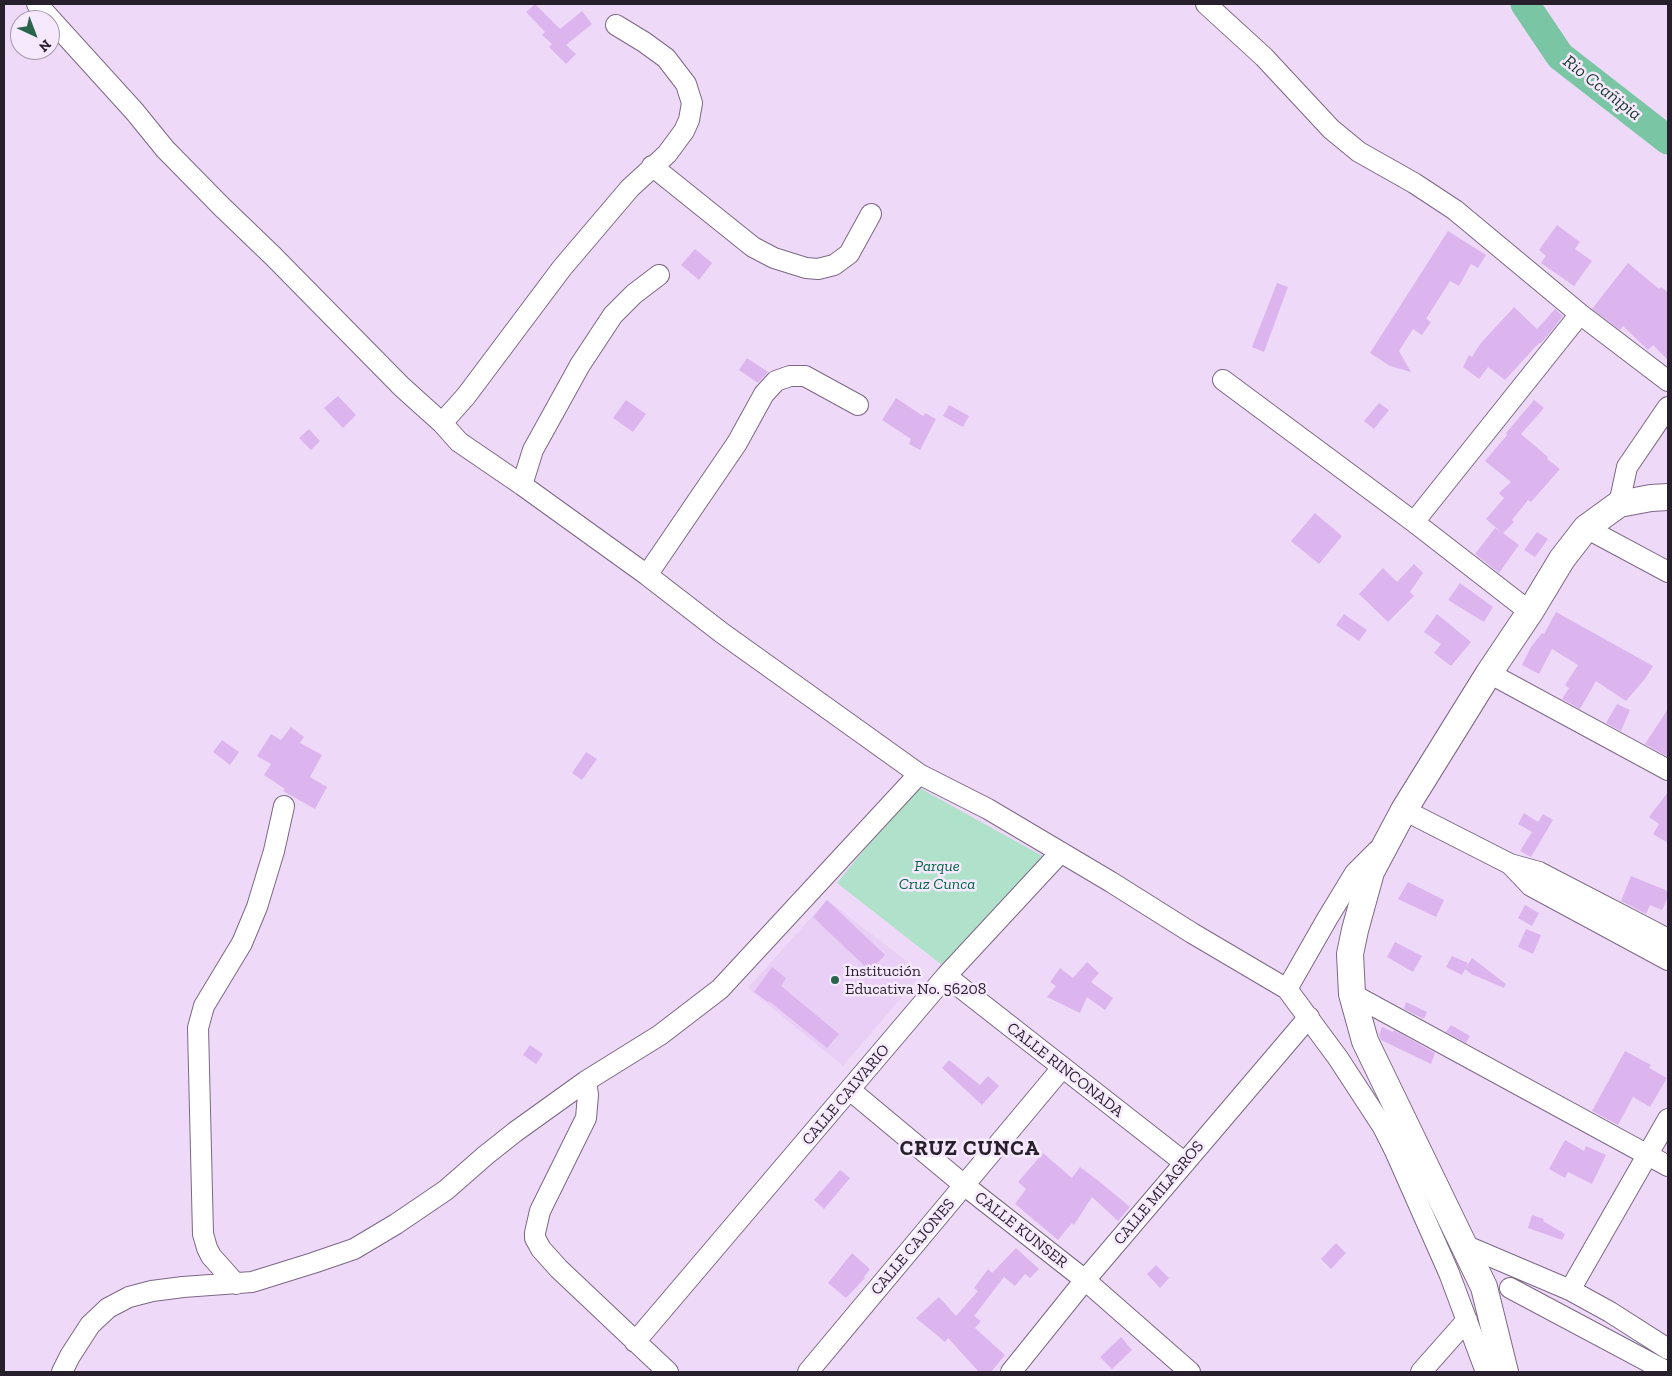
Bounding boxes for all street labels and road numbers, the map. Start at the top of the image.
street label: CALLE RINCONADA [1003,1019,1127,1121]
street label: CALLE CALVARIO [798,1041,894,1149]
street label: CALLE MILAGROS [1110,1137,1208,1249]
street label: CALLE KUNSER [971,1188,1071,1272]
street label: CALLE CAJONES [867,1195,959,1299]

